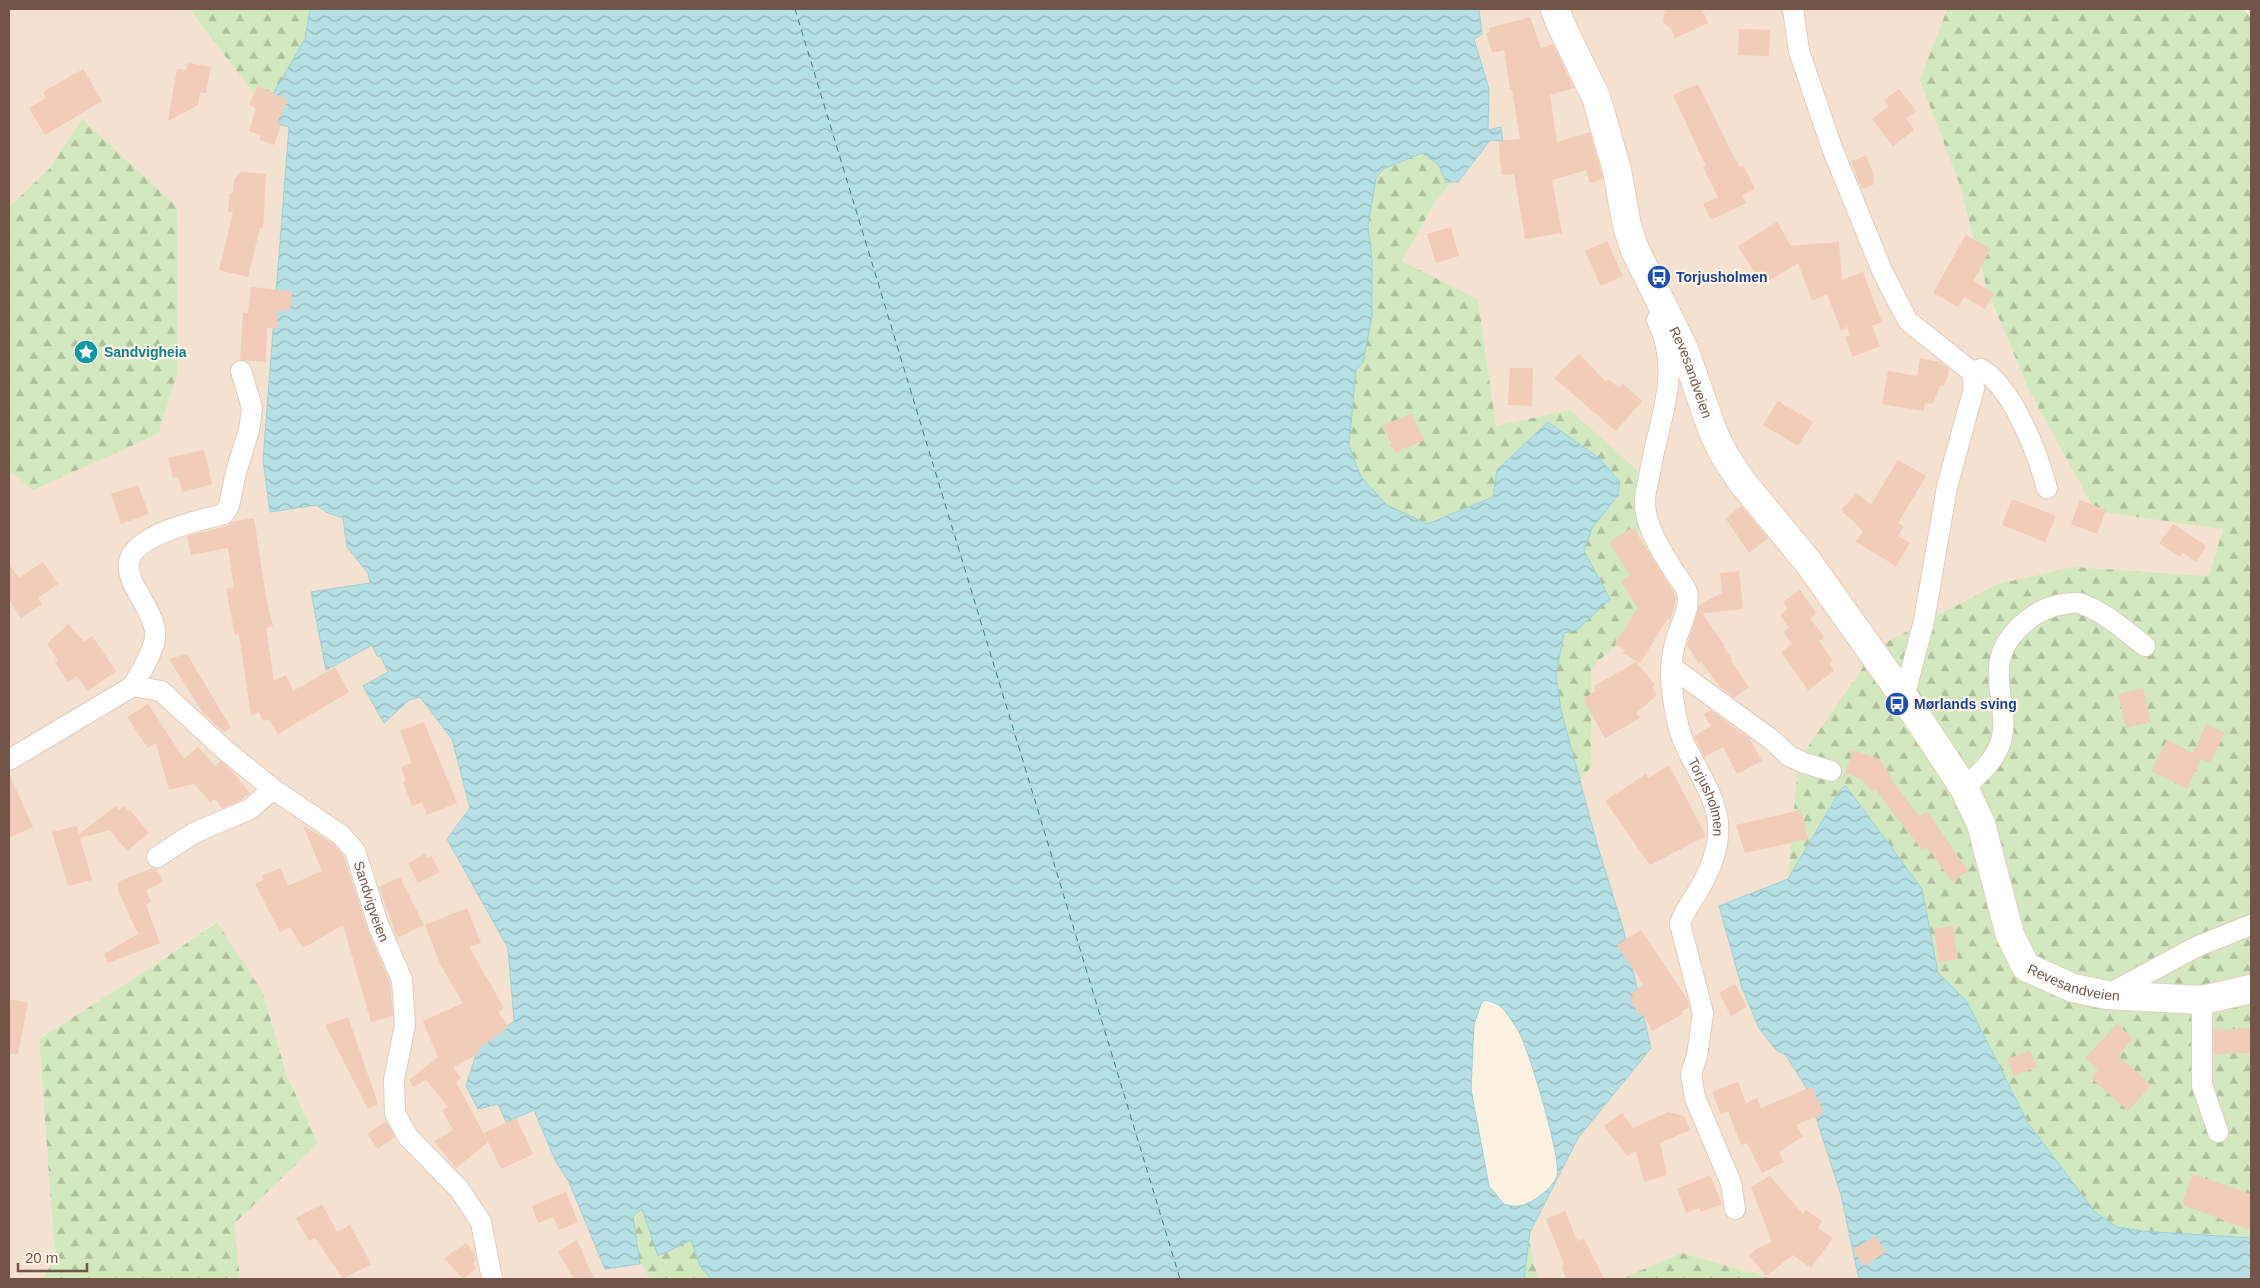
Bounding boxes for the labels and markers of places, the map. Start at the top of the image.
bus stop icon: Torjusholmen [1646,264,1672,290]
place label: Torjusholmen [1676,269,1768,285]
place icon: Sandvigheia [73,339,99,365]
place label: Sandvigheia [104,344,187,360]
bus stop icon: Mørlands sving [1884,691,1910,717]
place label: Mørlands sving [1914,696,2017,712]

